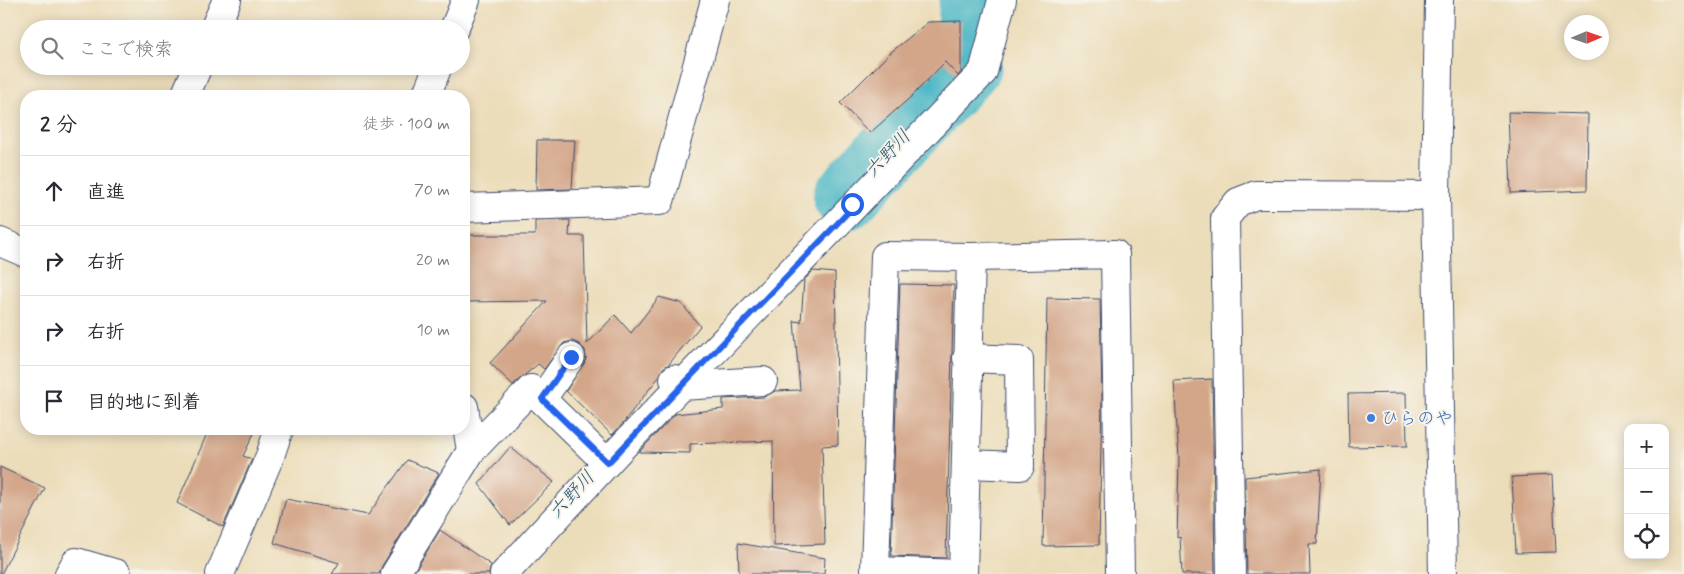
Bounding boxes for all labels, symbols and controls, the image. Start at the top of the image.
north arrow [1564,15,1609,60]
search box [20,20,470,75]
icon: search [38,34,66,62]
text: ここで検索 [78,37,173,62]
text: 2 分 [40,111,77,139]
text: 徒歩 · 100 m [363,114,450,135]
water label: 六野川 [860,125,917,183]
icon: ahead [40,177,68,205]
text: 直進 [87,180,125,205]
text: 70 m [414,180,450,201]
route start [841,193,864,216]
icon: right [40,247,68,275]
text: 右折 [87,250,125,275]
text: 20 m [416,250,450,271]
icon: right [40,317,68,345]
text: 右折 [87,320,125,345]
text: 10 m [417,320,450,341]
route end [560,346,583,369]
icon: arrive [40,387,68,415]
text: 目的地に到着 [87,390,201,415]
place label: ひらのや [1381,407,1453,431]
marker: ひらのや [1365,412,1377,424]
map controls [1624,424,1669,559]
button: + [1624,424,1669,469]
water label: 六野川 [544,466,601,524]
button: − [1624,469,1669,514]
button: locate [1624,514,1669,559]

